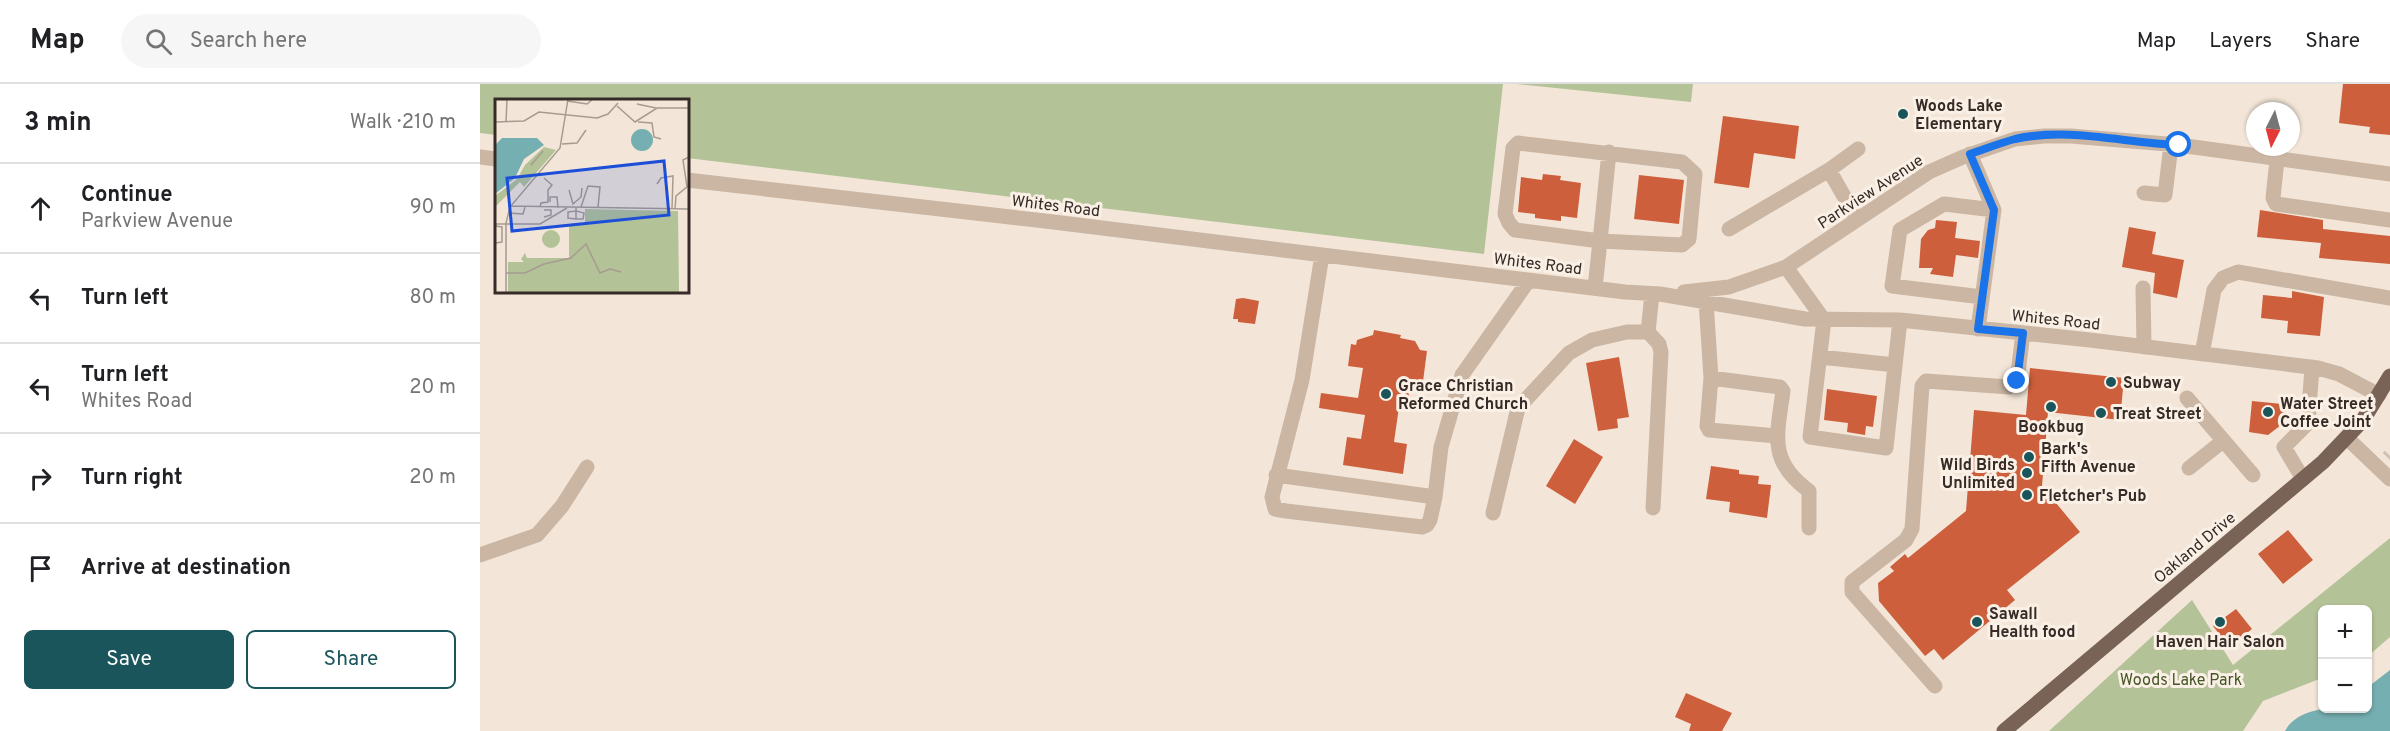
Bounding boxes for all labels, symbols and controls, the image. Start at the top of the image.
search box [121,14,541,68]
text: Map [30,23,85,59]
icon: search [142,25,175,58]
text: Search here [190,28,307,55]
text: Map [2137,28,2176,55]
text: Layers [2209,28,2272,55]
text: Share [2305,28,2360,55]
place label: Woods Lake Elementary [1915,97,2003,135]
inset map [495,99,688,292]
north arrow [2246,102,2300,156]
text: 3 min [24,107,92,140]
marker: Woods Lake Elementary [1896,107,1910,121]
text: Walk · 210 m [350,110,456,136]
route start [2165,131,2191,157]
street label: Parkview Avenue [1815,151,1928,234]
text: Continue [81,182,172,209]
icon: ahead [24,192,57,225]
street label: Whites Road [1010,192,1101,222]
text: 90 m [410,195,456,221]
text: Parkview Avenue [81,209,233,235]
street label: Whites Road [1492,250,1583,280]
icon: left [24,282,57,315]
text: Turn left [81,285,169,312]
text: 80 m [410,285,456,311]
street label: Whites Road [2010,306,2101,336]
text: Turn left [81,362,169,389]
route end [2003,367,2029,393]
icon: left [24,372,57,405]
place label: Subway [2123,374,2181,394]
text: 20 m [409,375,456,401]
marker: Subway [2104,375,2118,389]
place label: Grace Christian Reformed Church [1398,377,1528,415]
marker: Grace Christian Reformed Church [1379,387,1393,401]
text: Whites Road [81,389,192,415]
place label: Water Street Coffee Joint [2280,395,2373,433]
marker: Bookbug [2044,400,2058,414]
place label: Treat Street [2113,405,2202,425]
marker: Water Street Coffee Joint [2261,405,2275,419]
marker: Treat Street [2094,406,2108,420]
place label: Bookbug [2018,418,2084,438]
place label: Bark's Fifth Avenue [2041,440,2136,478]
marker: Bark's Fifth Avenue [2022,450,2036,464]
place label: Wild Birds Unlimited [1940,456,2015,494]
icon: right [24,462,57,495]
text: Turn right [81,465,183,492]
text: 20 m [409,465,456,491]
marker: Wild Birds Unlimited [2020,466,2034,480]
place label: Fletcher's Pub [2039,487,2146,507]
marker: Fletcher's Pub [2020,488,2034,502]
street label: Oakland Drive [2150,508,2240,589]
icon: arrive [24,552,57,585]
text: Arrive at destination [81,555,291,582]
place label: Sawall Health food [1989,605,2075,643]
map controls [2318,605,2372,713]
button: + [2318,605,2372,659]
marker: Sawall Health food [1970,615,1984,629]
marker: Haven Hair Salon [2213,615,2227,629]
button: Save [24,630,234,689]
button: Share [246,630,456,689]
place label: Haven Hair Salon [2156,633,2284,653]
button: − [2318,659,2372,713]
park label: Woods Lake Park [2120,671,2242,691]

